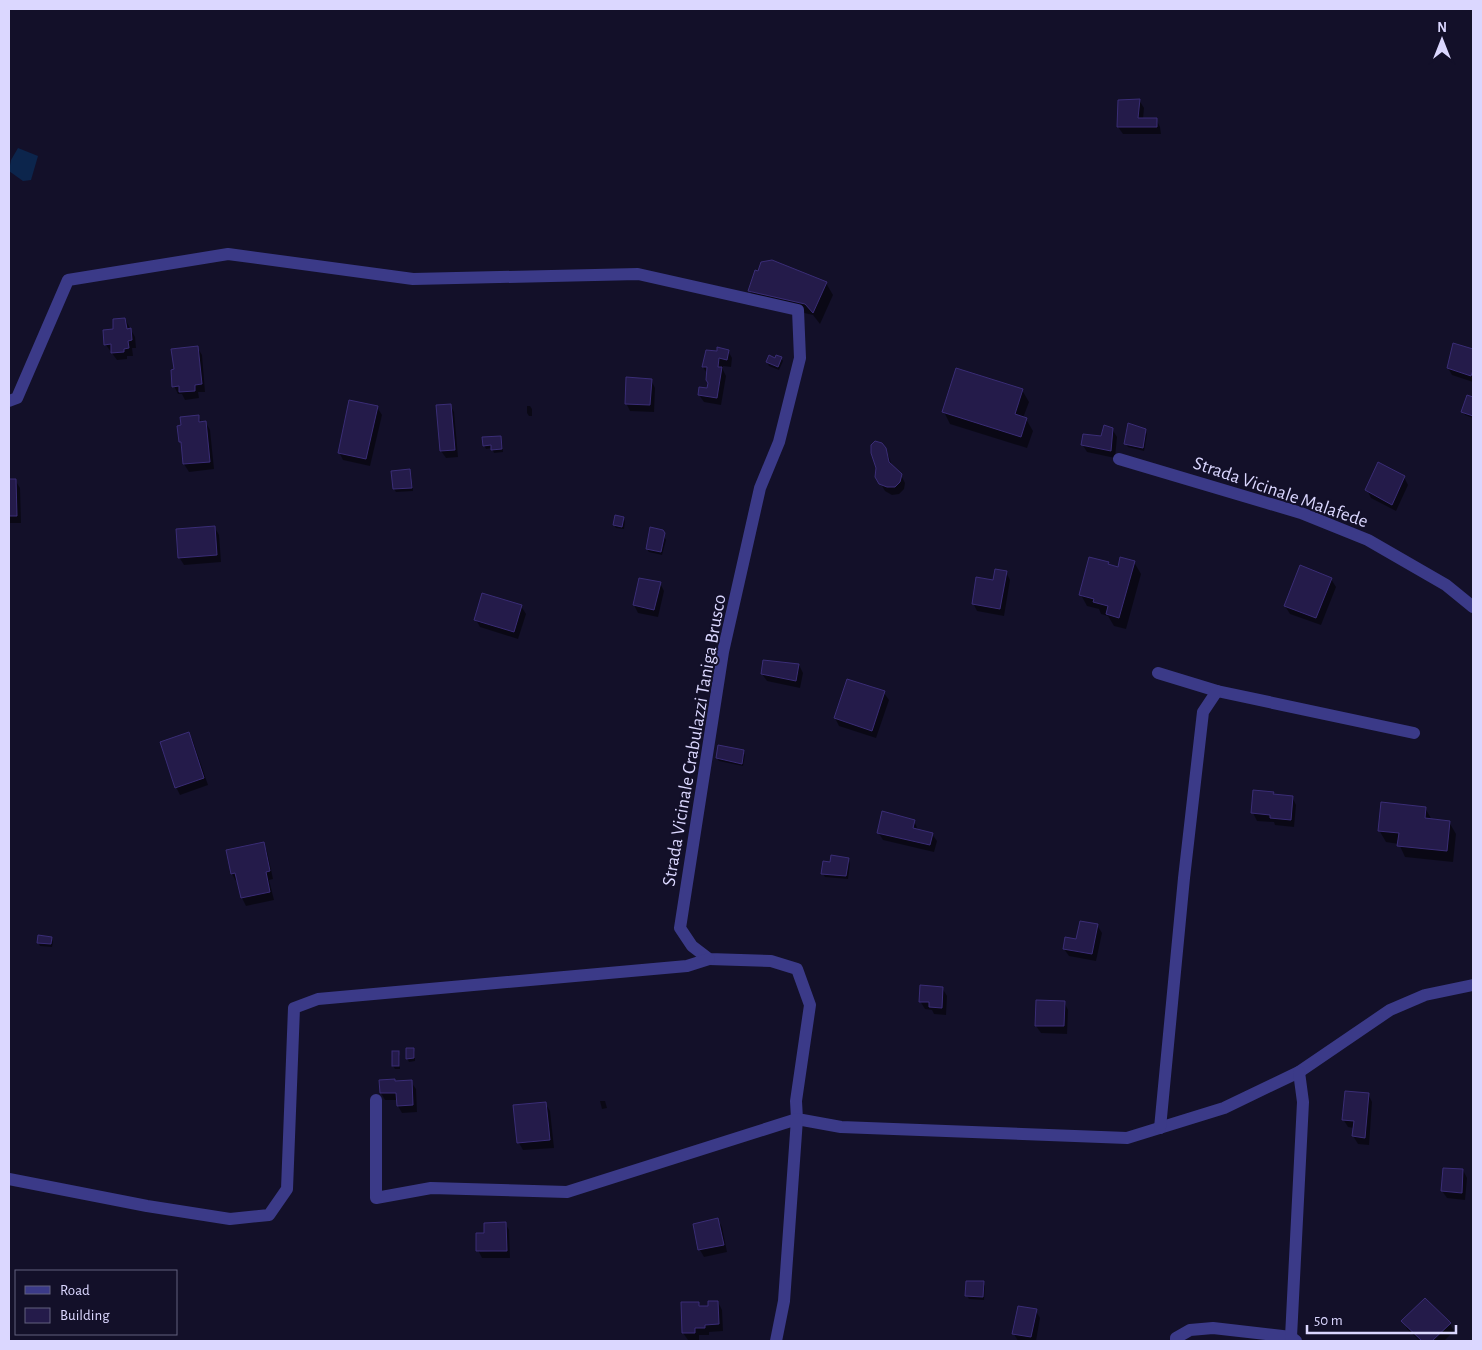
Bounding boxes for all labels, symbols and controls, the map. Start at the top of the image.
north arrow [1417,15,1467,65]
text: N [1437,21,1447,35]
street label: Strada Vicinale Malafede [1191,454,1370,531]
street label: Strada Vicinale Crabulazzi Taniga Brusco [659,593,730,888]
legend [15,1270,178,1335]
text: Road [60,1283,90,1298]
scale bar [1307,1302,1456,1334]
text: Building [60,1308,110,1323]
text: 50 m [1314,1313,1343,1328]

